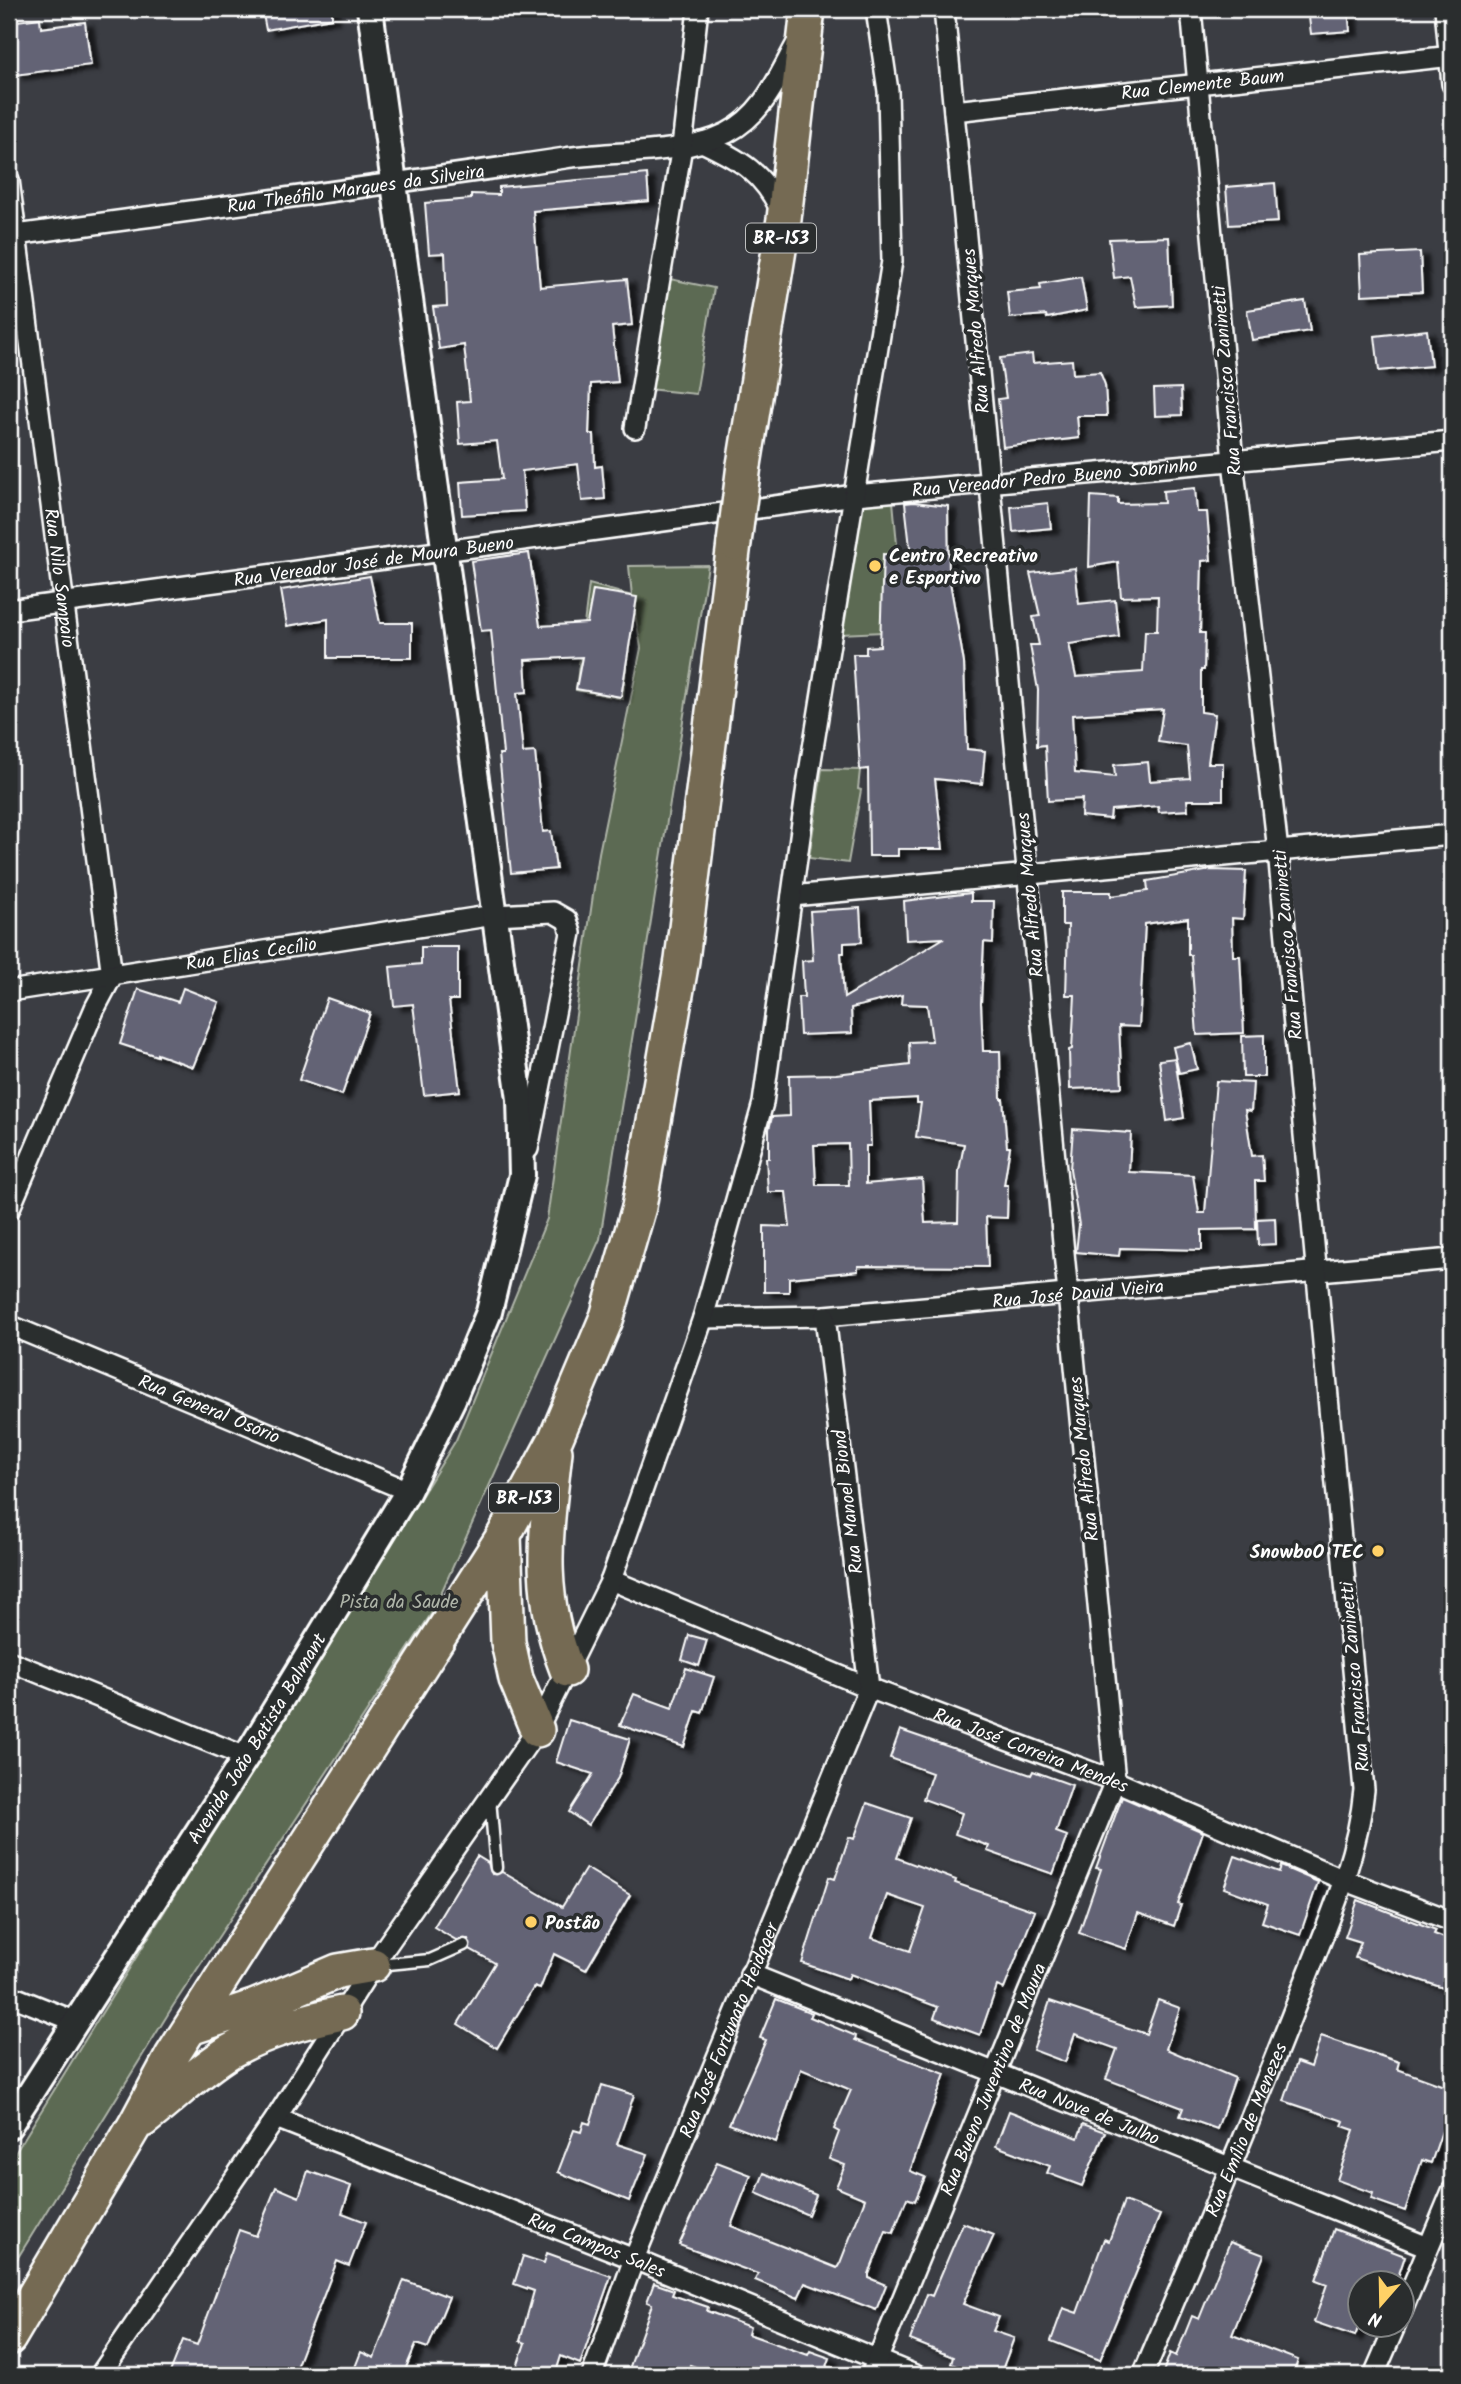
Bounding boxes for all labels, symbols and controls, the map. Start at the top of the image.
street label: Rua Clemente Baum [1120,62,1286,109]
street label: Rua Theófilo Marques da Silveira [225,157,487,223]
road number: BR-153 [746,224,816,252]
street label: Rua Alfredo Marques [955,247,999,415]
street label: Rua Francisco Zaninetti [1205,283,1251,477]
street label: Rua Vereador Pedro Bueno Sobrinho [910,451,1199,507]
street label: Rua Nilo Sampaio [35,506,82,649]
street label: Rua Vereador José de Moura Bueno [232,529,516,596]
place label: Centro Recreativo e Esportivo [889,542,1038,594]
marker: Centro Recreativo e Esportivo [867,558,883,574]
street label: Rua Alfredo Marques [1009,811,1053,979]
street label: Rua Francisco Zaninetti [1266,847,1312,1041]
street label: Rua Elias Cecílio [184,930,319,980]
street label: Rua José David Vieira [991,1272,1165,1318]
street label: Rua General Osório [133,1367,284,1453]
street label: Rua Alfredo Marques [1061,1375,1109,1543]
street label: Rua Manoel Biond [825,1427,873,1576]
road number: BR-153 [489,1484,559,1512]
place label: SnowboO TEC [1250,1538,1364,1568]
marker: SnowboO TEC [1370,1543,1386,1559]
street label: Rua Francisco Zaninetti [1333,1579,1379,1773]
park label: Pista da Saude [340,1588,459,1618]
street label: Avenida João Batista Balmant [181,1627,335,1851]
street label: Rua José Correira Mendes [928,1701,1133,1802]
place label: Postão [545,1909,600,1939]
marker: Postão [523,1914,539,1930]
street label: Rua José Fortunato Heidgger [672,1917,788,2143]
street label: Rua Bueno Juventino de Moura [933,1959,1056,2201]
street label: Rua Emílio de Menezes [1198,2039,1296,2222]
street label: Rua Nove de Julho [1014,2071,1164,2154]
street label: Rua Campos Sales [523,2206,670,2287]
north arrow [1346,2268,1416,2338]
text: N [1365,2302,1387,2334]

